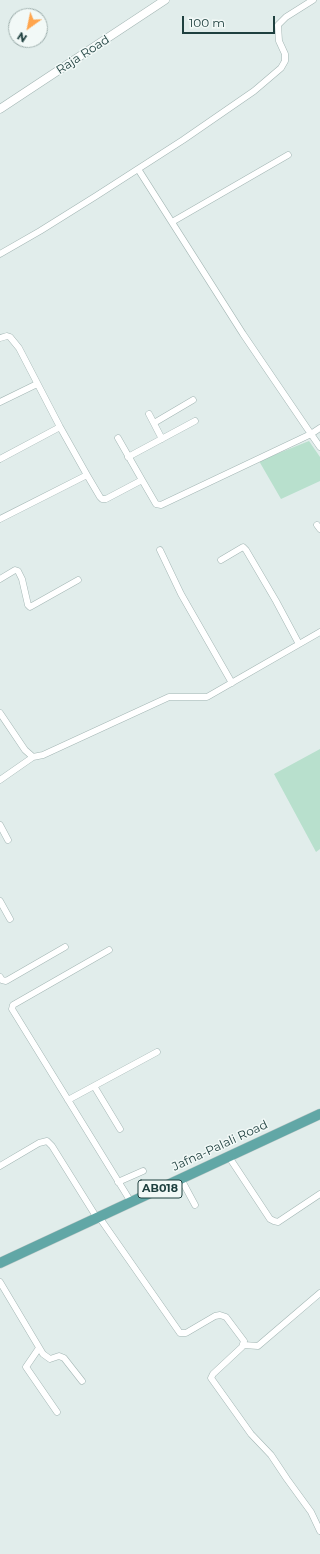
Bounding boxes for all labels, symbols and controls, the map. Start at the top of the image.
north arrow [8,8,48,48]
scale bar [184,8,277,34]
text: 100 m [189,15,225,30]
text: N [14,29,30,46]
street label: Raja Road [54,32,112,78]
street label: Jafna-Palali Road [170,1118,270,1174]
road number: AB018 [138,1180,182,1198]

